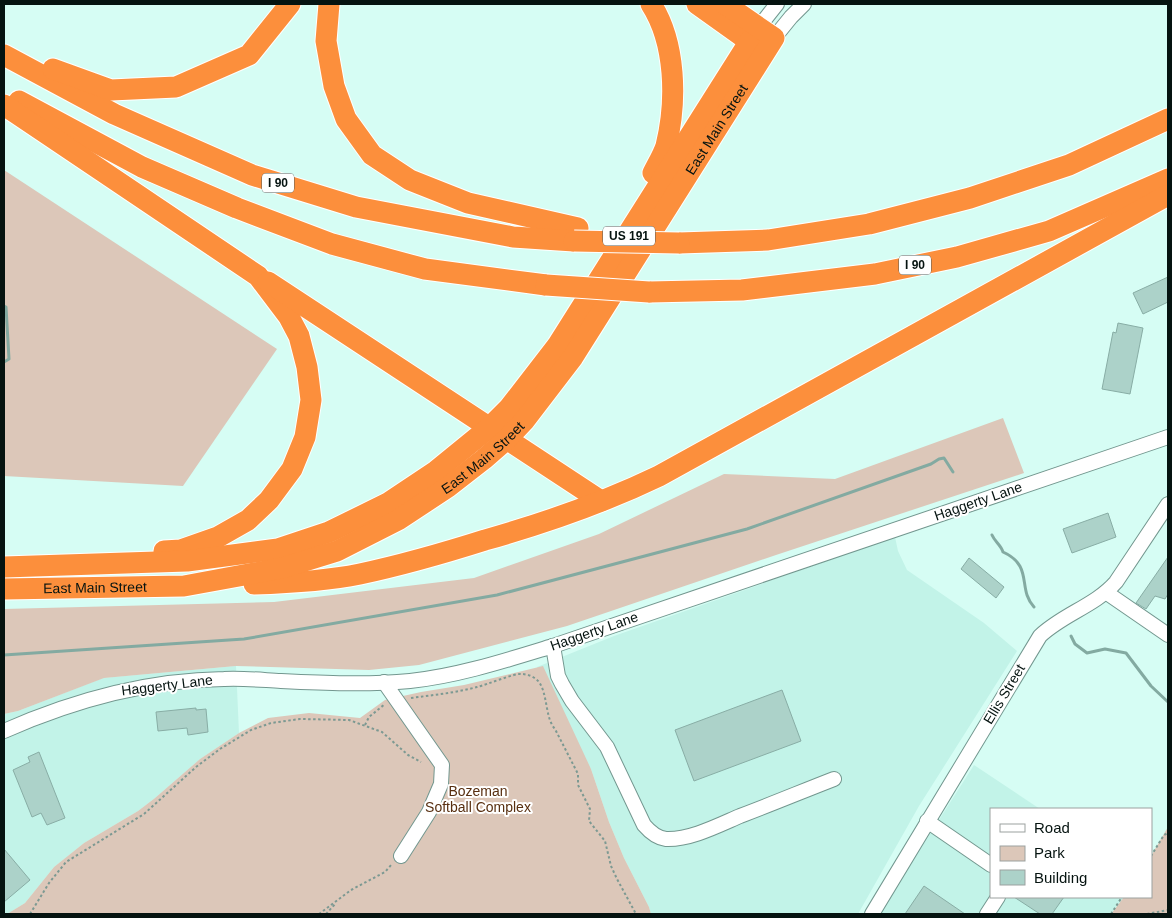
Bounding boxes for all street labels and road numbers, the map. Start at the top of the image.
street label: East Main Street [682,81,751,178]
road number: I 90 [262,174,294,192]
road number: US 191 [603,227,655,246]
road number: I 90 [899,256,931,274]
street label: East Main Street [438,418,527,497]
street label: Haggerty Lane [932,478,1024,524]
street label: East Main Street [43,579,147,596]
street label: Haggerty Lane [548,608,640,654]
street label: Ellis Street [980,661,1028,727]
street label: Haggerty Lane [120,671,214,699]

